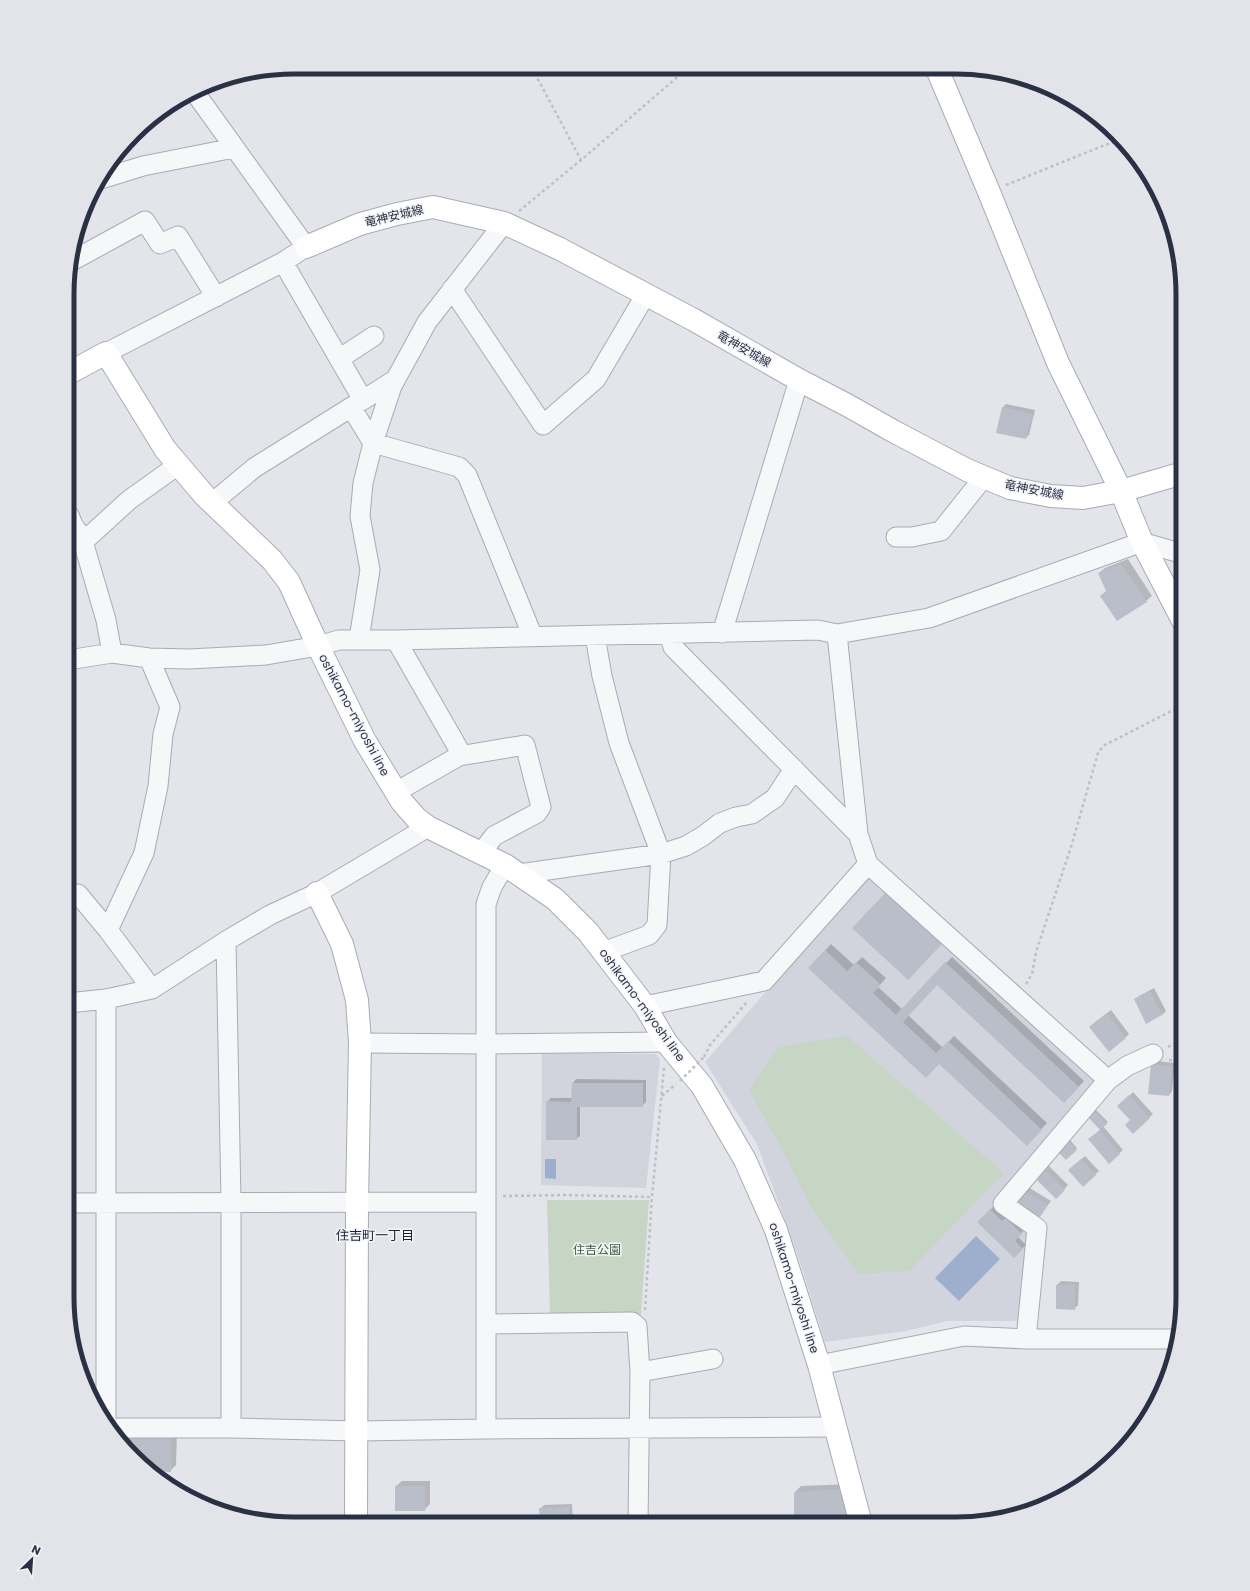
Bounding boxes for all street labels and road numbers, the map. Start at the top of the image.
street label: 竜神安城線 [363,200,425,231]
street label: 竜神安城線 [714,326,774,371]
street label: 竜神安城線 [1003,475,1065,504]
street label: oshikamo-miyoshi line [315,651,394,779]
street label: oshikamo-miyoshi line [595,945,689,1065]
street label: oshikamo-miyoshi line [765,1220,824,1355]

